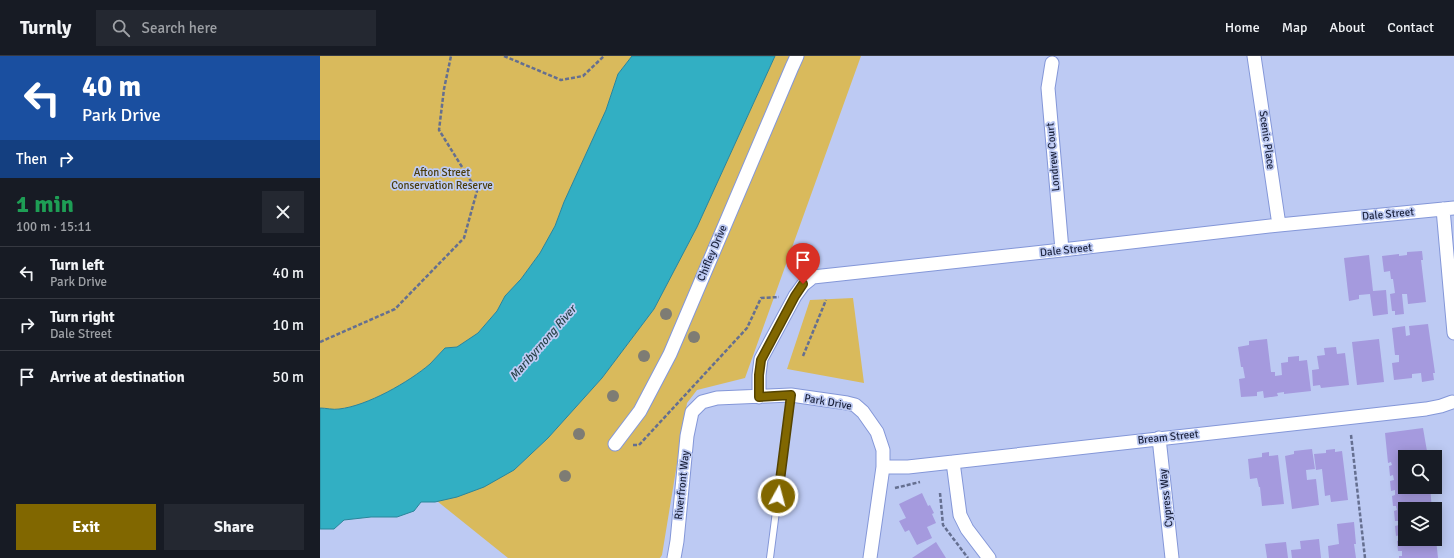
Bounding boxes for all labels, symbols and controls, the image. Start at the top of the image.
search box [96,10,376,46]
text: Turnly [20,16,72,40]
icon: search [110,17,132,39]
text: Search here [142,19,217,37]
text: Home [1225,19,1260,36]
text: Map [1282,19,1307,36]
text: About [1329,19,1365,36]
text: Contact [1387,19,1434,36]
text: 40 m [82,70,141,104]
icon: left [16,72,68,124]
text: Park Drive [82,104,161,126]
street label: Scenic Place [1256,110,1278,170]
street label: Londrew Court [1044,122,1062,192]
icon: right [55,148,77,170]
text: Then [16,150,47,168]
park label: Afton Street Conservation Reserve [391,166,493,192]
text: 1 min [16,189,74,219]
button: close [262,191,304,233]
street label: Dale Street [1361,205,1415,223]
text: 100 m · 15:11 [16,219,92,235]
street label: Chifley Drive [694,223,730,283]
street label: Dale Street [1039,241,1093,259]
pin [786,243,820,284]
icon: arrive [792,249,814,271]
text: Turn left [50,256,104,274]
icon: left [16,262,38,284]
text: 40 m [273,264,304,282]
text: Park Drive [50,274,107,290]
water label: Maribyrnong River [506,301,581,384]
text: Turn right [50,308,115,326]
icon: right [16,314,38,336]
text: 10 m [273,316,304,334]
text: Dale Street [50,326,112,342]
icon: arrive [16,366,38,388]
text: Arrive at destination [50,368,185,386]
text: 50 m [273,368,304,386]
street label: Park Drive [803,391,853,413]
street label: Bream Street [1137,427,1199,447]
street label: Riverfront Way [672,449,692,520]
map controls [1398,450,1442,546]
button: search [1398,450,1442,494]
street label: Cypress Way [1156,467,1176,528]
position arrow [757,475,799,517]
button: layers [1398,502,1442,546]
button: Exit [16,504,156,550]
button: Share [164,504,304,550]

